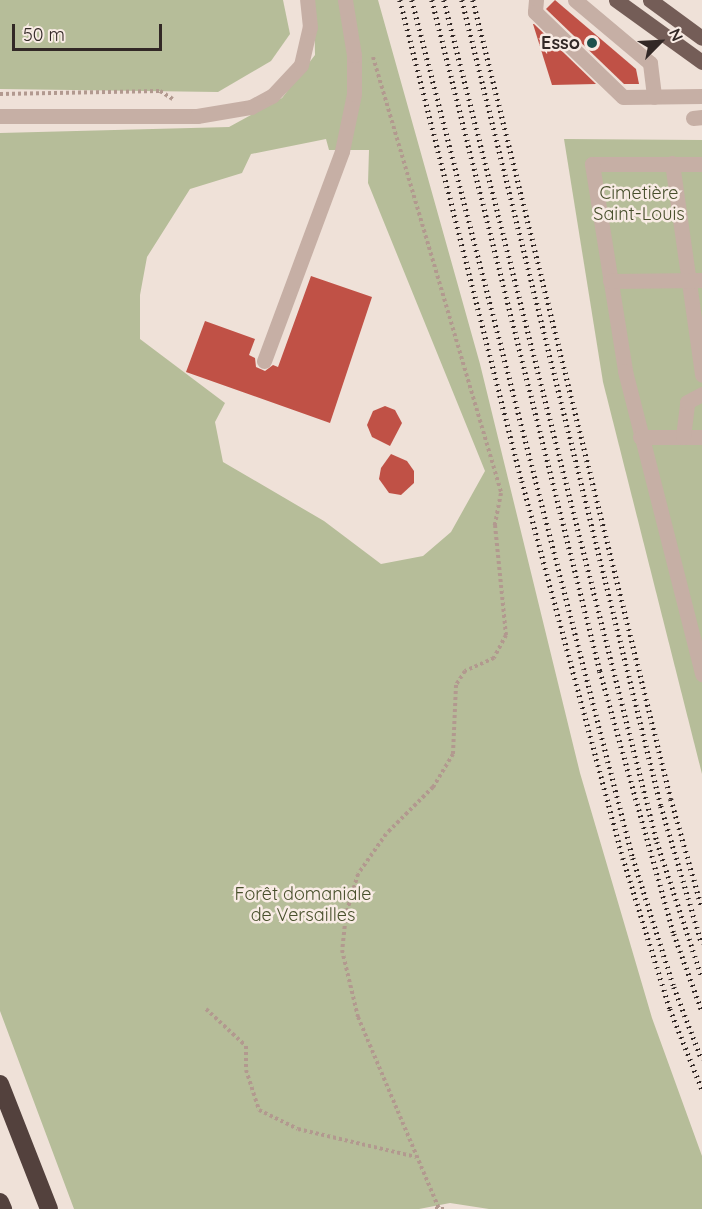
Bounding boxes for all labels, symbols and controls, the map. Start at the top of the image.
scale bar [15,12,165,50]
north arrow [630,12,690,72]
text: 50 m [23,23,65,46]
text: N [665,25,688,44]
place label: Esso [541,32,580,54]
marker: Esso [585,36,599,50]
park label: Cimetière Saint-Louis [593,183,685,226]
park label: Forêt domaniale de Versailles [235,884,371,926]

